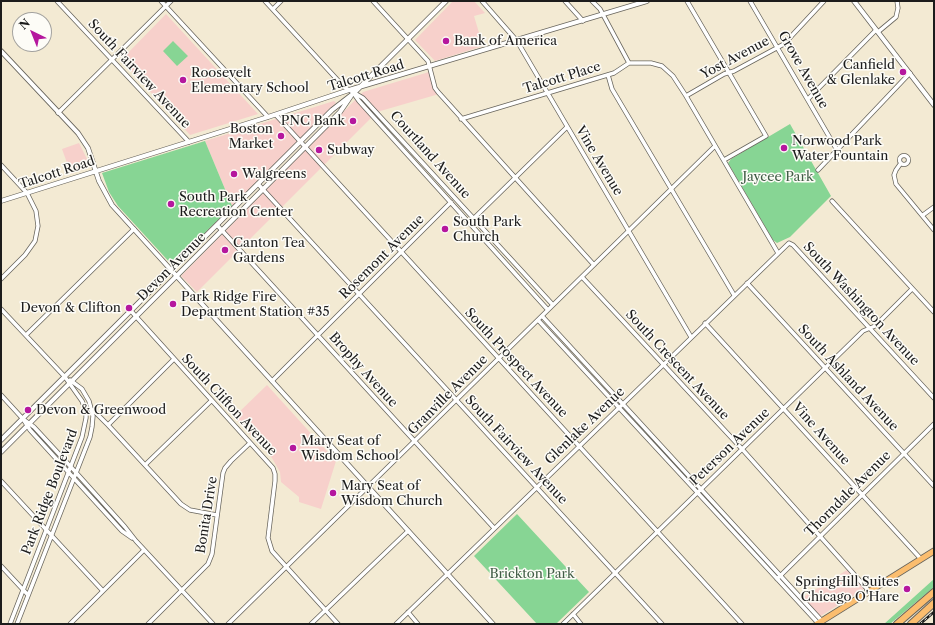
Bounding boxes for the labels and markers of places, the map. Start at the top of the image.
place label: Bank of America [454,33,557,49]
marker: Bank of America [441,36,451,46]
place label: Canfield & Glenlake [826,57,895,88]
place label: Roosevelt Elementary School [191,65,309,96]
marker: Canfield & Glenlake [898,67,908,77]
marker: Roosevelt Elementary School [178,75,188,85]
place label: PNC Bank [281,113,345,129]
marker: PNC Bank [348,116,358,126]
place label: Boston Market [229,121,273,152]
marker: Boston Market [276,131,286,141]
place label: Norwood Park Water Fountain [792,133,888,164]
place label: Subway [327,142,375,158]
marker: Norwood Park Water Fountain [779,143,789,153]
marker: Subway [314,145,324,155]
place label: Walgreens [242,166,306,182]
marker: Walgreens [229,169,239,179]
place label: South Park Recreation Center [179,189,293,220]
marker: South Park Recreation Center [166,199,176,209]
place label: South Park Church [453,214,521,245]
marker: South Park Church [440,224,450,234]
place label: Canton Tea Gardens [233,235,305,266]
marker: Canton Tea Gardens [220,245,230,255]
place label: Park Ridge Fire Department Station #35 [181,289,330,320]
marker: Park Ridge Fire Department Station #35 [168,299,178,309]
place label: Devon & Clifton [20,300,121,316]
marker: Devon & Clifton [124,303,134,313]
place label: Devon & Greenwood [36,402,166,418]
marker: Devon & Greenwood [23,405,33,415]
place label: Mary Seat of Wisdom School [301,433,399,464]
marker: Mary Seat of Wisdom School [288,443,298,453]
place label: Mary Seat of Wisdom Church [341,478,443,509]
marker: Mary Seat of Wisdom Church [328,488,338,498]
place label: SpringHill Suites Chicago O'Hare [795,574,899,605]
marker: SpringHill Suites Chicago O'Hare [902,584,912,594]

